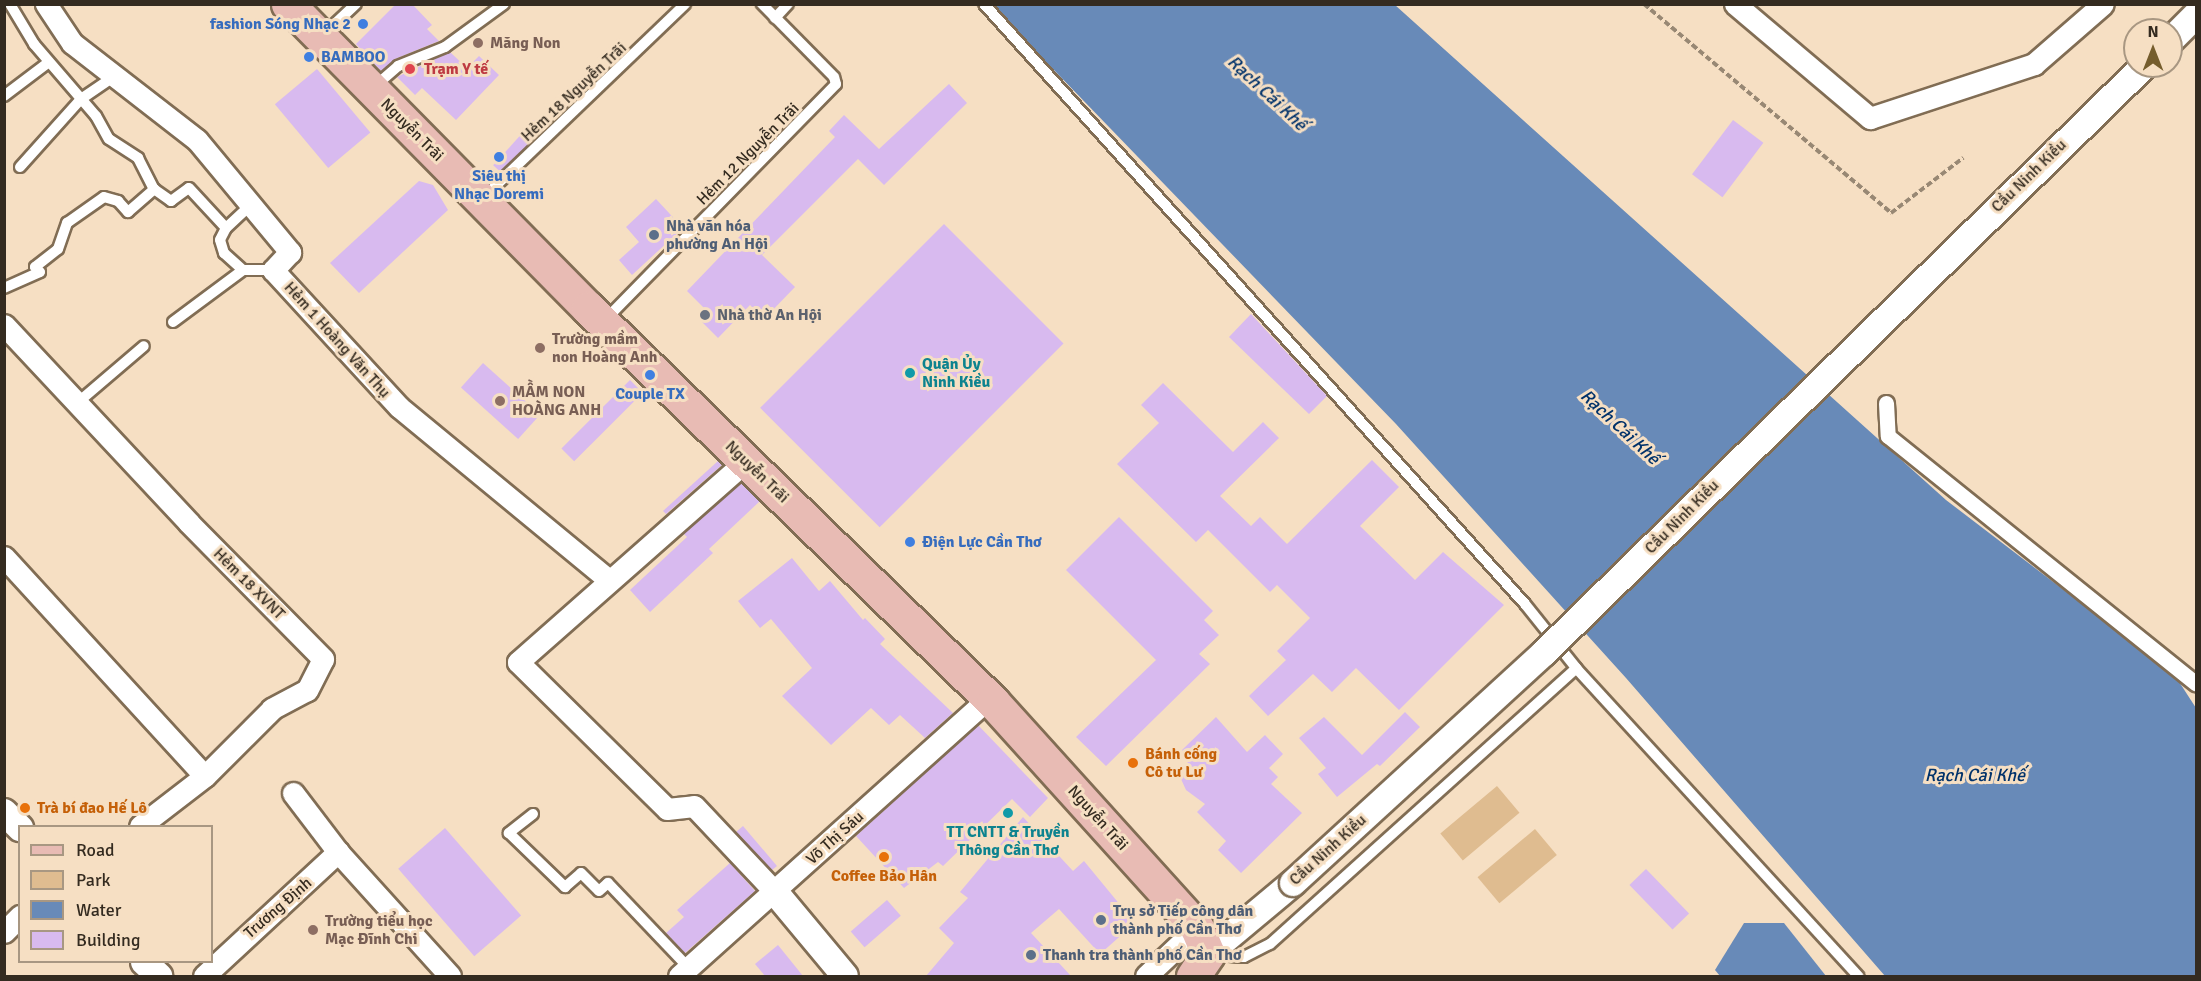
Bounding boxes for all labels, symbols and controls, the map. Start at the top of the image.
place label: fashion Sóng Nhạc 2 [210,14,351,34]
marker: fashion Sóng Nhạc 2 [356,17,370,31]
north arrow [2123,18,2183,78]
text: N [2147,22,2159,42]
place label: Măng Non [490,33,561,53]
marker: Măng Non [471,36,485,50]
street label: Hẻm 18 Nguyễn Trãi [517,38,631,146]
place label: BAMBOO [321,47,385,67]
marker: BAMBOO [302,50,316,64]
water label: Rạch Cái Khế [1223,51,1311,135]
place label: Trạm Y tế [424,59,488,79]
marker: Trạm Y tế [401,60,419,78]
street label: Nguyễn Trãi [377,95,447,165]
street label: Hẻm 12 Nguyễn Trãi [693,99,803,209]
street label: Cầu Ninh Kiều [1988,135,2070,217]
marker: Siêu thị Nhạc Doremi [492,150,506,164]
place label: Siêu thị Nhạc Doremi [454,166,544,204]
place label: Nhà văn hóa phường An Hội [666,216,768,254]
marker: Nhà văn hóa phường An Hội [647,228,661,242]
street label: Hẻm 1 Hoàng Văn Thụ [280,278,394,402]
place label: Nhà thờ An Hội [717,305,822,325]
marker: Nhà thờ An Hội [698,308,712,322]
place label: Trường mầm non Hoàng Anh [552,329,657,367]
marker: Trường mầm non Hoàng Anh [533,341,547,355]
place label: Quận Ủy Ninh Kiều [922,354,990,392]
marker: Quận Ủy Ninh Kiều [903,366,917,380]
marker: Couple TX [643,368,657,382]
place label: MẦM NON HOÀNG ANH [512,382,601,420]
place label: Couple TX [615,384,685,404]
water label: Rạch Cái Khế [1576,385,1664,469]
marker: MẦM NON HOÀNG ANH [493,394,507,408]
street label: Nguyễn Trãi [721,437,793,507]
street label: Cầu Ninh Kiều [1641,476,1723,558]
place label: Điện Lực Cần Thơ [922,532,1042,552]
marker: Điện Lực Cần Thơ [903,535,917,549]
street label: Hẻm 18 XVNT [209,544,289,624]
place label: Bánh cống Cô tư Lư [1145,744,1217,782]
marker: Bánh cống Cô tư Lư [1126,756,1140,770]
water label: Rạch Cái Khế [1925,764,2025,786]
street label: Nguyễn Trãi [1064,781,1132,855]
place label: Trà bí đao Hế Lô [37,798,147,818]
marker: Trà bí đao Hế Lô [18,801,32,815]
marker: TT CNTT & Truyền Thông Cần Thơ [1001,806,1015,820]
street label: Võ Thị Sáu [802,807,868,869]
street label: Cầu Ninh Kiều [1286,811,1370,889]
place label: TT CNTT & Truyền Thông Cần Thơ [946,822,1070,860]
legend [18,825,213,963]
text: Road [76,839,115,861]
marker: Coffee Bảo Hân [877,850,891,864]
place label: Coffee Bảo Hân [831,866,937,886]
text: Park [76,869,111,891]
street label: Trương Định [240,873,316,943]
text: Water [76,899,121,921]
place label: Trụ sở Tiếp công dân thành phố Cần Thơ [1113,901,1253,939]
place label: Trường tiểu học Mạc Đĩnh Chi [325,911,433,949]
marker: Trụ sở Tiếp công dân thành phố Cần Thơ [1094,913,1108,927]
marker: Trường tiểu học Mạc Đĩnh Chi [306,923,320,937]
text: Building [76,929,140,951]
place label: Thanh tra thành phố Cần Thơ [1043,945,1241,965]
marker: Thanh tra thành phố Cần Thơ [1024,948,1038,962]

